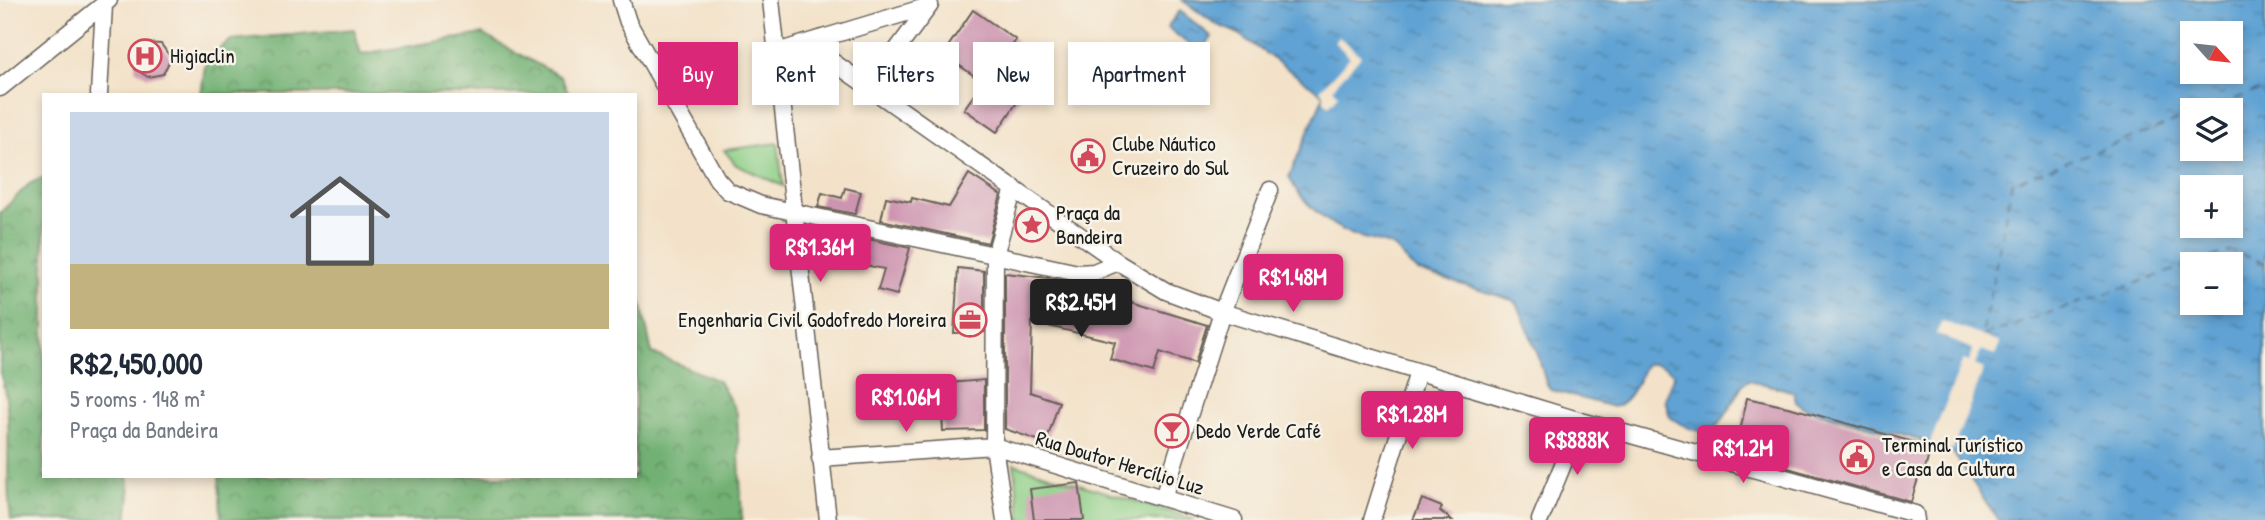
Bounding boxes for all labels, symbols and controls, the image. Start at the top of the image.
north arrow [2180,21,2244,84]
map controls [2180,21,2243,315]
hospital icon: Higiaclin [126,37,164,75]
place label: Higiaclin [170,41,235,70]
chip: Buy [658,42,738,105]
chip: Rent [752,42,839,105]
chip: Filters [853,42,959,105]
chip: New [973,42,1054,105]
chip: Apartment [1068,42,1210,105]
button: layers [2180,98,2243,161]
place label: Clube Náutico Cruzeiro do Sul [1112,129,1229,182]
public building icon: Clube Náutico Cruzeiro do Sul [1069,137,1107,175]
icon: home [277,158,403,284]
button: + [2180,175,2243,238]
place label: Praça da Bandeira [1056,198,1122,251]
place icon: Praça da Bandeira [1013,206,1051,244]
pin: R$1.36M [755,224,885,284]
text: R$1.36M [786,231,854,262]
button: − [2180,252,2243,315]
pin: R$1.48M [1228,254,1358,314]
text: R$1.48M [1259,261,1327,292]
pin: R$2.45M [1016,280,1146,339]
text: R$2.45M [1046,286,1116,317]
office icon: Engenharia Civil Godofredo Moreira [951,301,989,339]
place label: Engenharia Civil Godofredo Moreira [678,305,946,334]
text: R$2,450,000 [70,343,203,383]
pin: R$1.06M [841,374,971,434]
text: R$1.06M [872,381,940,412]
text: 5 rooms · 148 m² [70,383,205,414]
pin: R$1.28M [1347,392,1477,451]
text: R$1.28M [1377,398,1447,429]
bar icon: Dedo Verde Café [1153,412,1191,450]
text: Praça da Bandeira [70,414,218,445]
place label: Dedo Verde Café [1196,416,1321,445]
pin: R$888K [1520,418,1634,477]
street label: Rua Doutor Hercílio Luz [1033,423,1208,502]
text: R$888K [1545,424,1609,455]
pin: R$1.2M [1686,426,1800,485]
place label: Terminal Turístico e Casa da Cultura [1882,430,2023,483]
text: R$1.2M [1713,432,1773,463]
public building icon: Terminal Turístico e Casa da Cultura [1838,438,1876,476]

